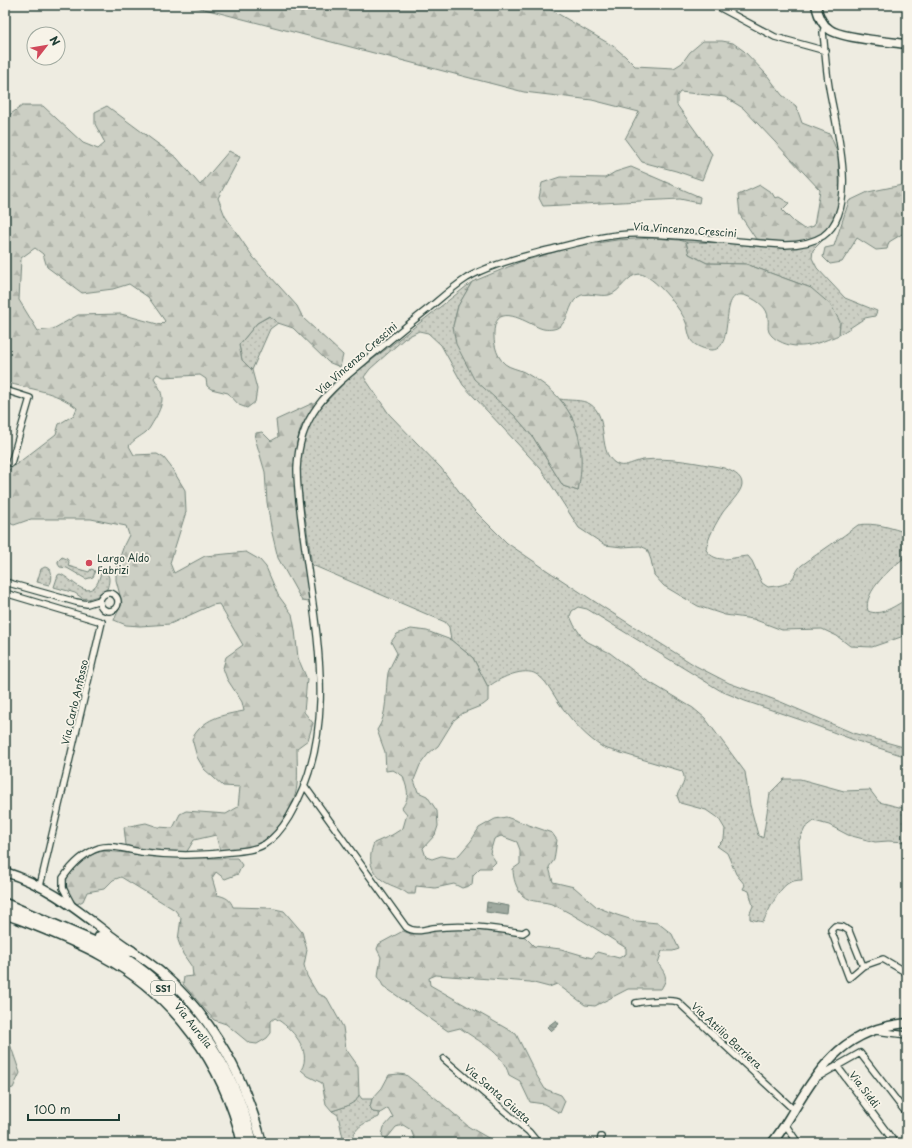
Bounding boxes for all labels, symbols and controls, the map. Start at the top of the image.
north arrow [26,26,66,66]
text: N [45,32,65,49]
street label: Via Vincenzo Crescini [633,218,737,240]
street label: Via Vincenzo Crescini [312,318,400,398]
place label: Largo Aldo Fabrizi [97,550,150,577]
marker: Largo Aldo Fabrizi [84,558,94,568]
street label: Via Carlo Anfosso [57,657,91,746]
road number: SS1 [151,981,175,995]
street label: Via Attilio Barriera [688,998,766,1072]
street label: Via Aurelia [171,999,217,1051]
street label: Via Santa Giusta [461,1060,535,1127]
street label: Via Siddi [846,1067,884,1111]
scale bar [28,1096,119,1122]
text: 100 m [34,1100,71,1118]

